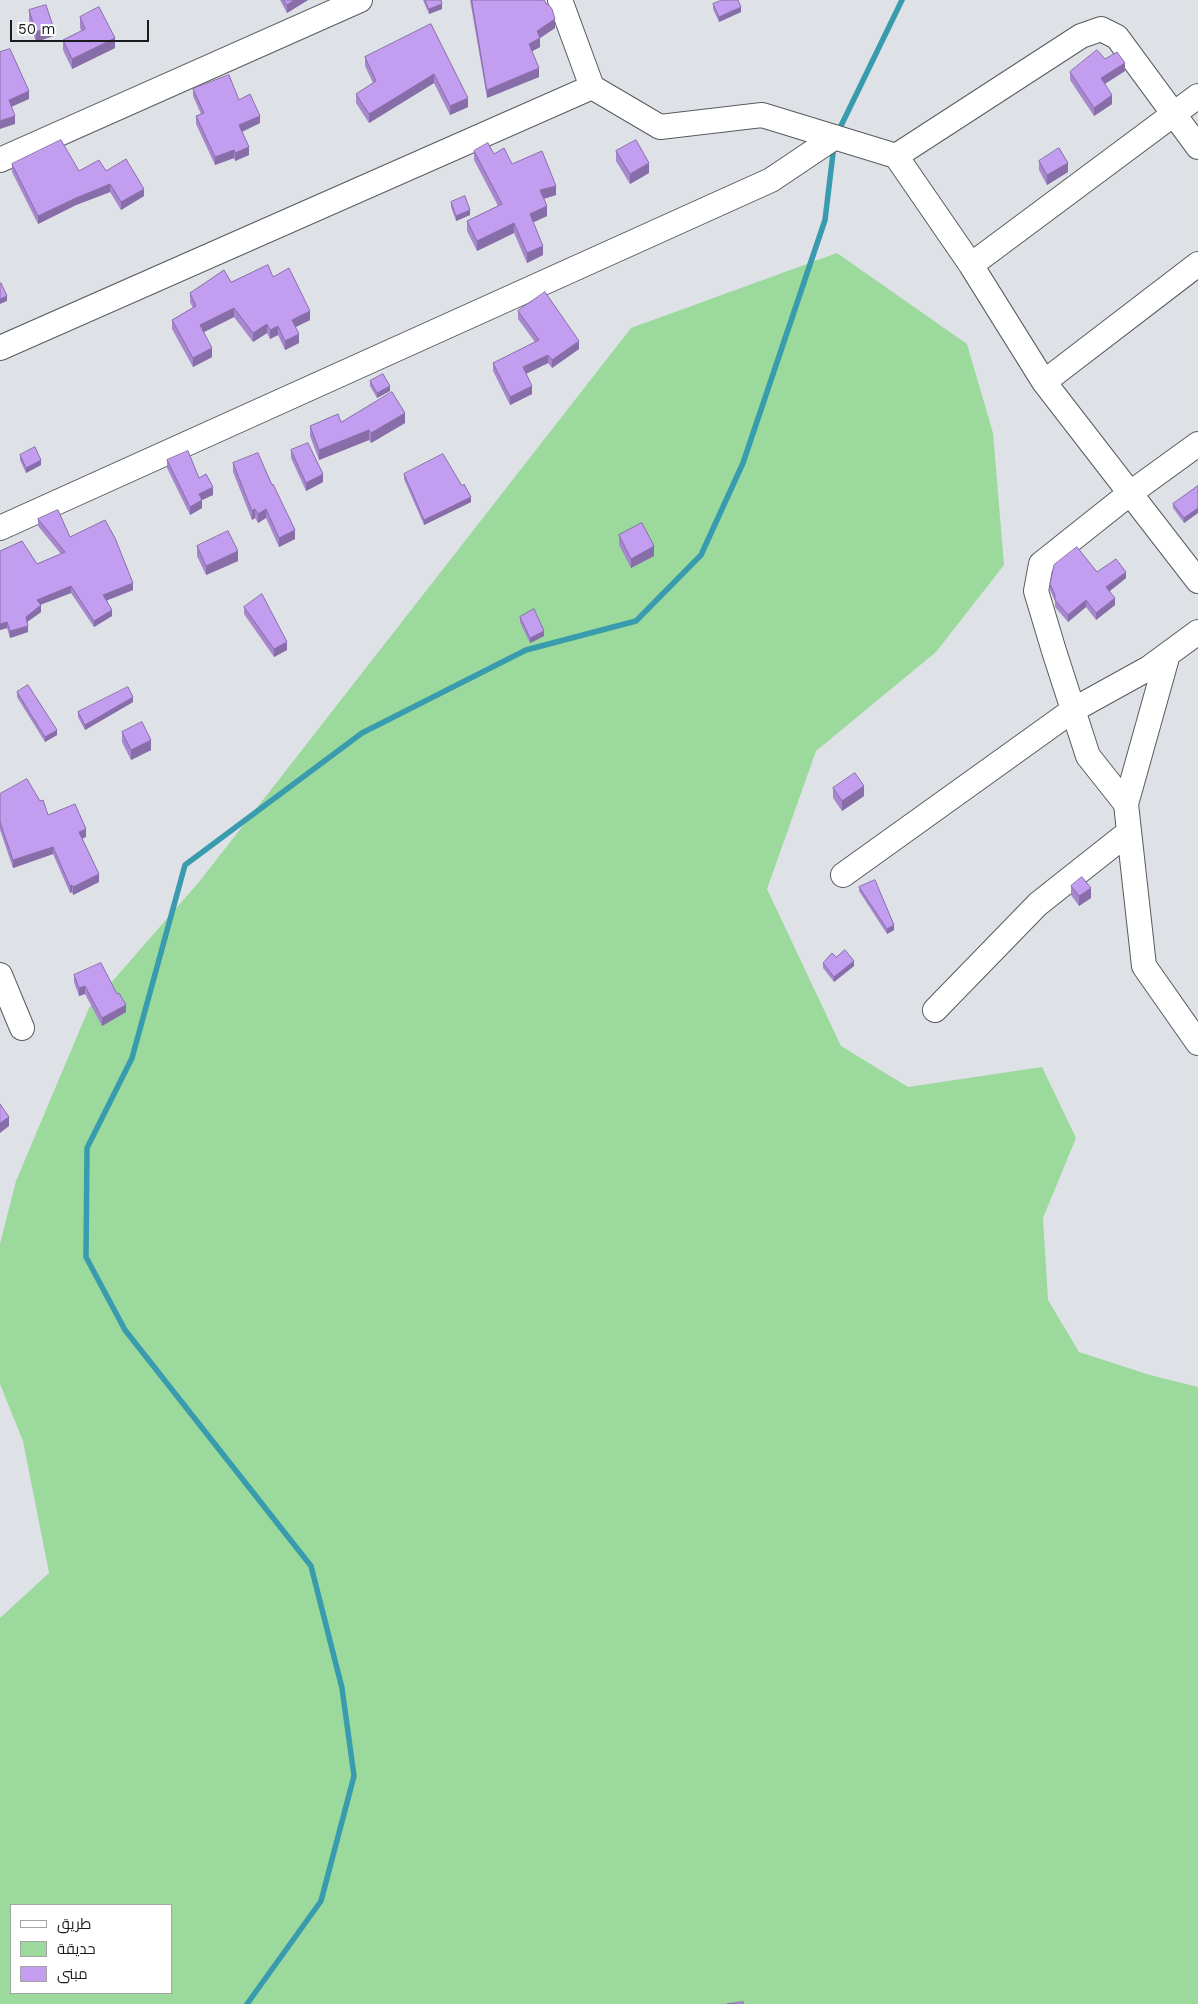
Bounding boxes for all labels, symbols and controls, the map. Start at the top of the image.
scale bar [12,10,151,42]
text: 50 m [18,20,55,38]
legend [10,1904,172,1994]
text: طريق [57,1915,91,1933]
text: حديقة [57,1940,96,1958]
text: مبنى [57,1965,88,1983]

